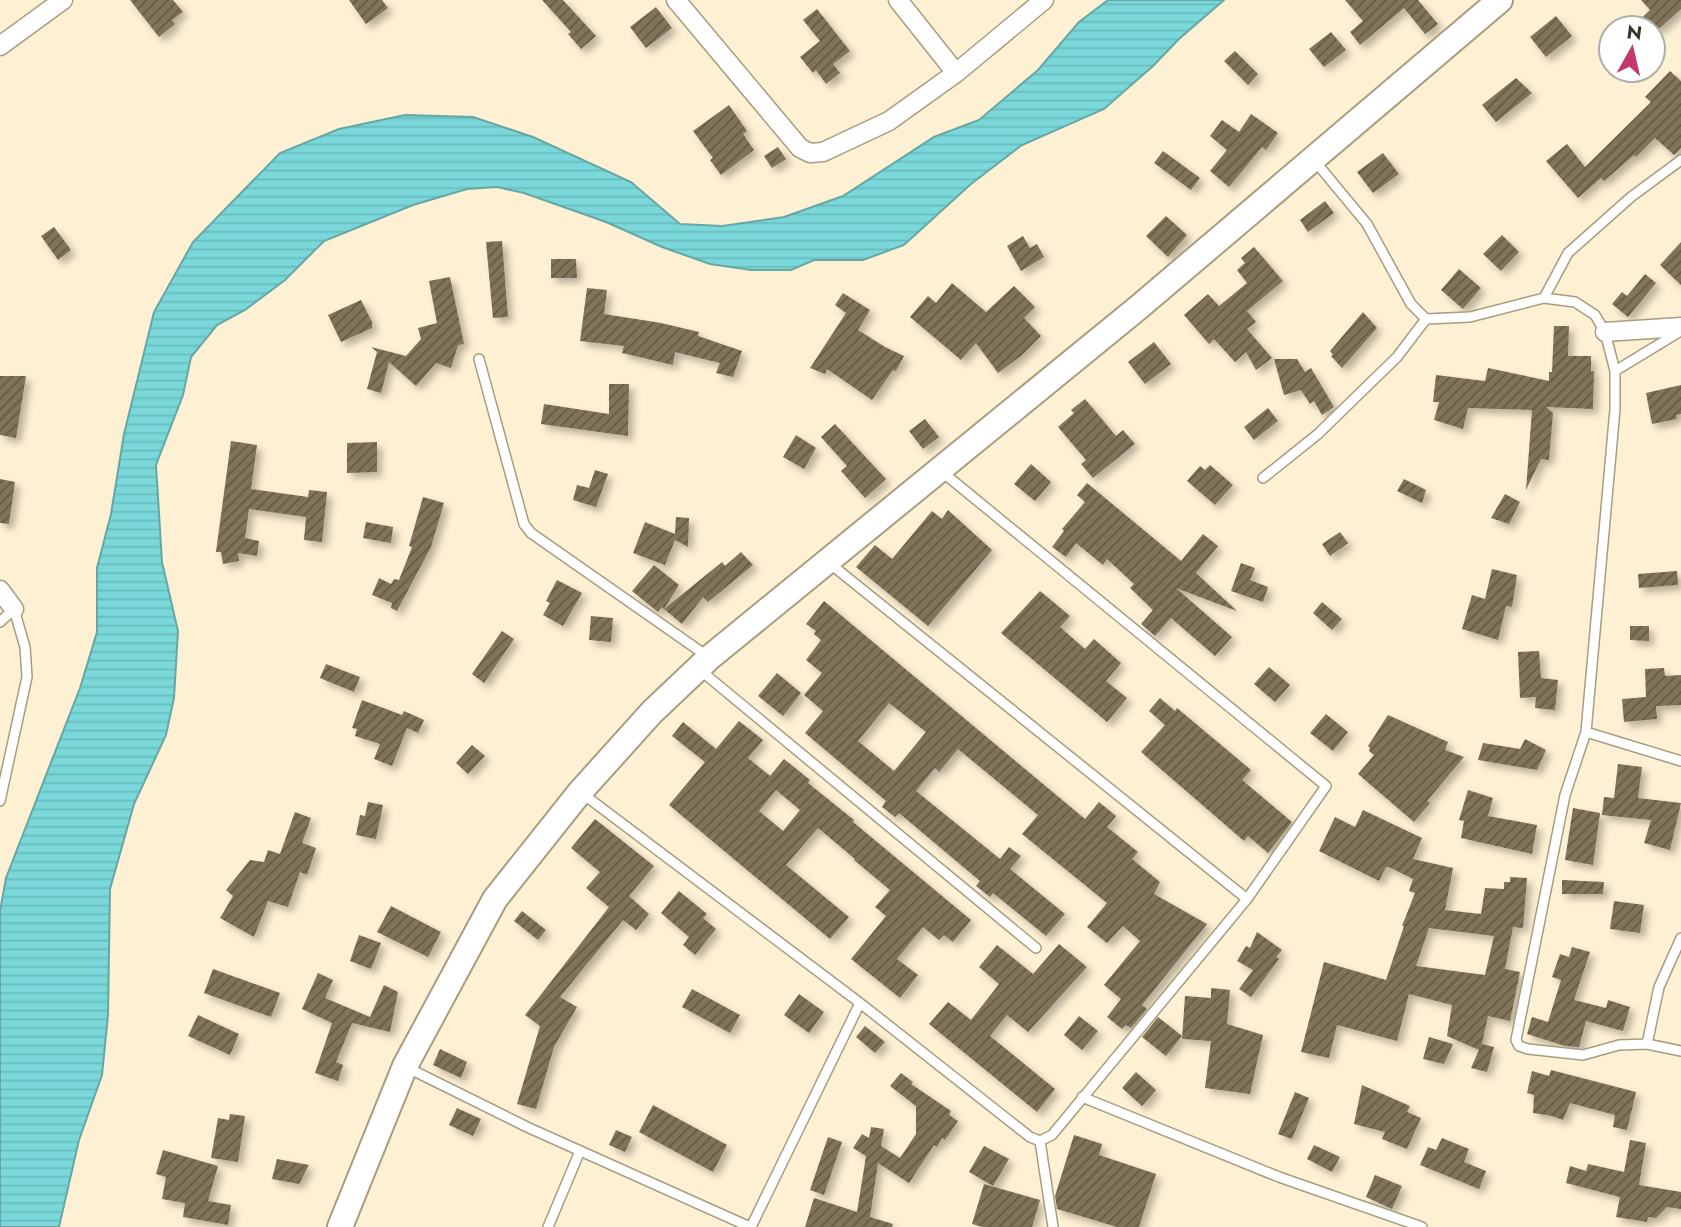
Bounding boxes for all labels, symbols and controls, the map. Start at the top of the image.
north arrow [1597,14,1667,84]
text: N [1625,18,1644,47]

